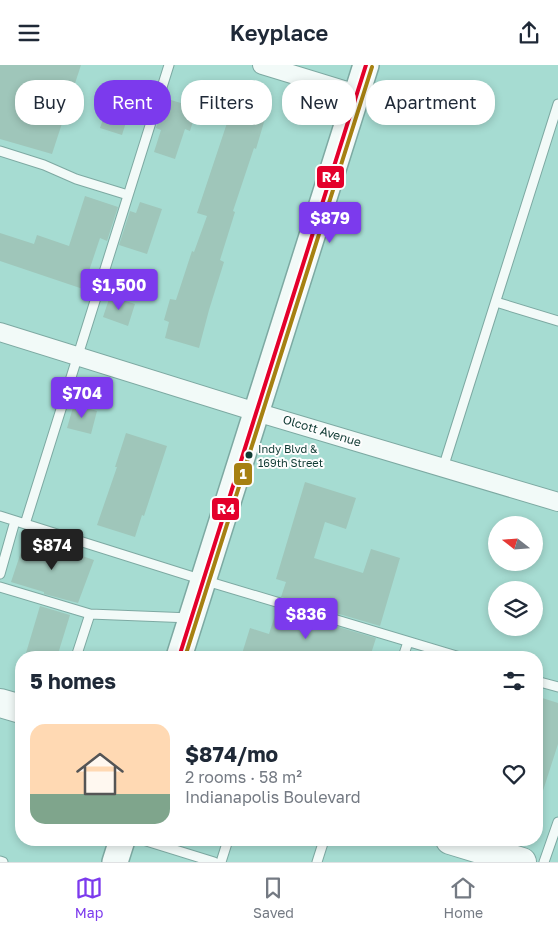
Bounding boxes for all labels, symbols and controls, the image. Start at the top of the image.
icon: menu [15,19,43,47]
text: Keyplace [230,19,328,46]
icon: share [515,19,543,47]
chip: Buy [15,80,84,125]
chip: Rent [94,80,171,125]
chip: Filters [181,80,272,125]
chip: New [282,80,356,125]
chip: Apartment [366,80,495,125]
line badge: R4 [316,165,345,189]
text: R4 [322,168,340,185]
pin: $879 [300,201,360,244]
text: $879 [310,208,350,228]
pin: $1,500 [78,269,160,311]
text: $1,500 [92,275,146,295]
pin: $704 [52,377,112,419]
text: $704 [62,383,102,403]
street label: Olcott Avenue [281,411,363,450]
place label: Indy Blvd & 169th Street [258,442,323,469]
marker: Indy Blvd & 169th Street [244,450,254,460]
line badge: 1 [233,462,253,486]
text: 1 [239,465,247,482]
line badge: R4 [211,497,240,521]
text: R4 [217,500,235,517]
north arrow [488,516,542,571]
map controls [488,516,543,636]
pin: $874 [22,529,82,571]
text: $874 [32,535,72,555]
button: layers [488,581,543,636]
pin: $836 [276,597,336,640]
text: $836 [286,604,326,624]
icon: filters [500,667,528,695]
text: 5 homes [30,668,116,694]
text: $874/mo [185,741,278,767]
icon: home [70,744,130,804]
icon: heart [500,760,528,788]
text: 2 rooms · 58 m² [185,767,302,787]
text: Indianapolis Boulevard [185,787,361,807]
tab: Map [75,874,103,921]
tab: Saved [253,874,294,921]
tab: Home [444,874,483,921]

